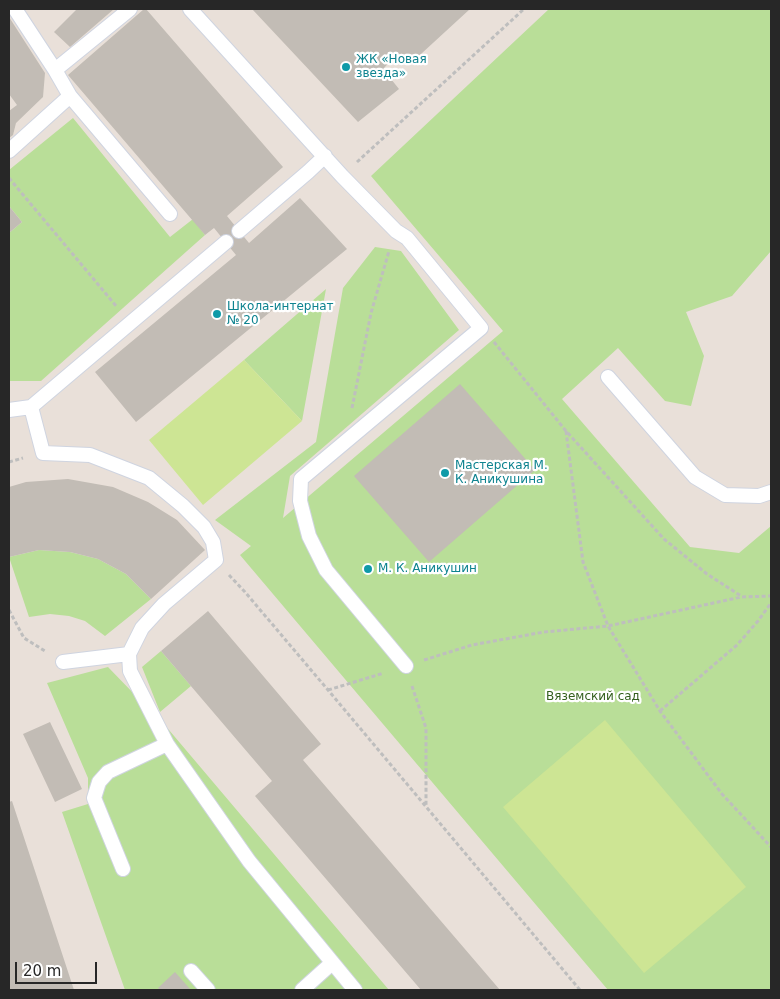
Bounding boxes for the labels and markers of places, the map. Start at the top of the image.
place label: ЖК «Новая звезда» [356,53,427,81]
marker: ЖК «Новая звезда» [340,61,352,73]
place label: Школа-интернат № 20 [227,300,334,328]
marker: Школа-интернат № 20 [211,308,223,320]
place label: Мастерская М. К. Аникушина [455,459,548,487]
marker: Мастерская М. К. Аникушина [439,467,451,479]
place label: М. К. Аникушин [378,562,477,576]
marker: М. К. Аникушин [362,563,374,575]

